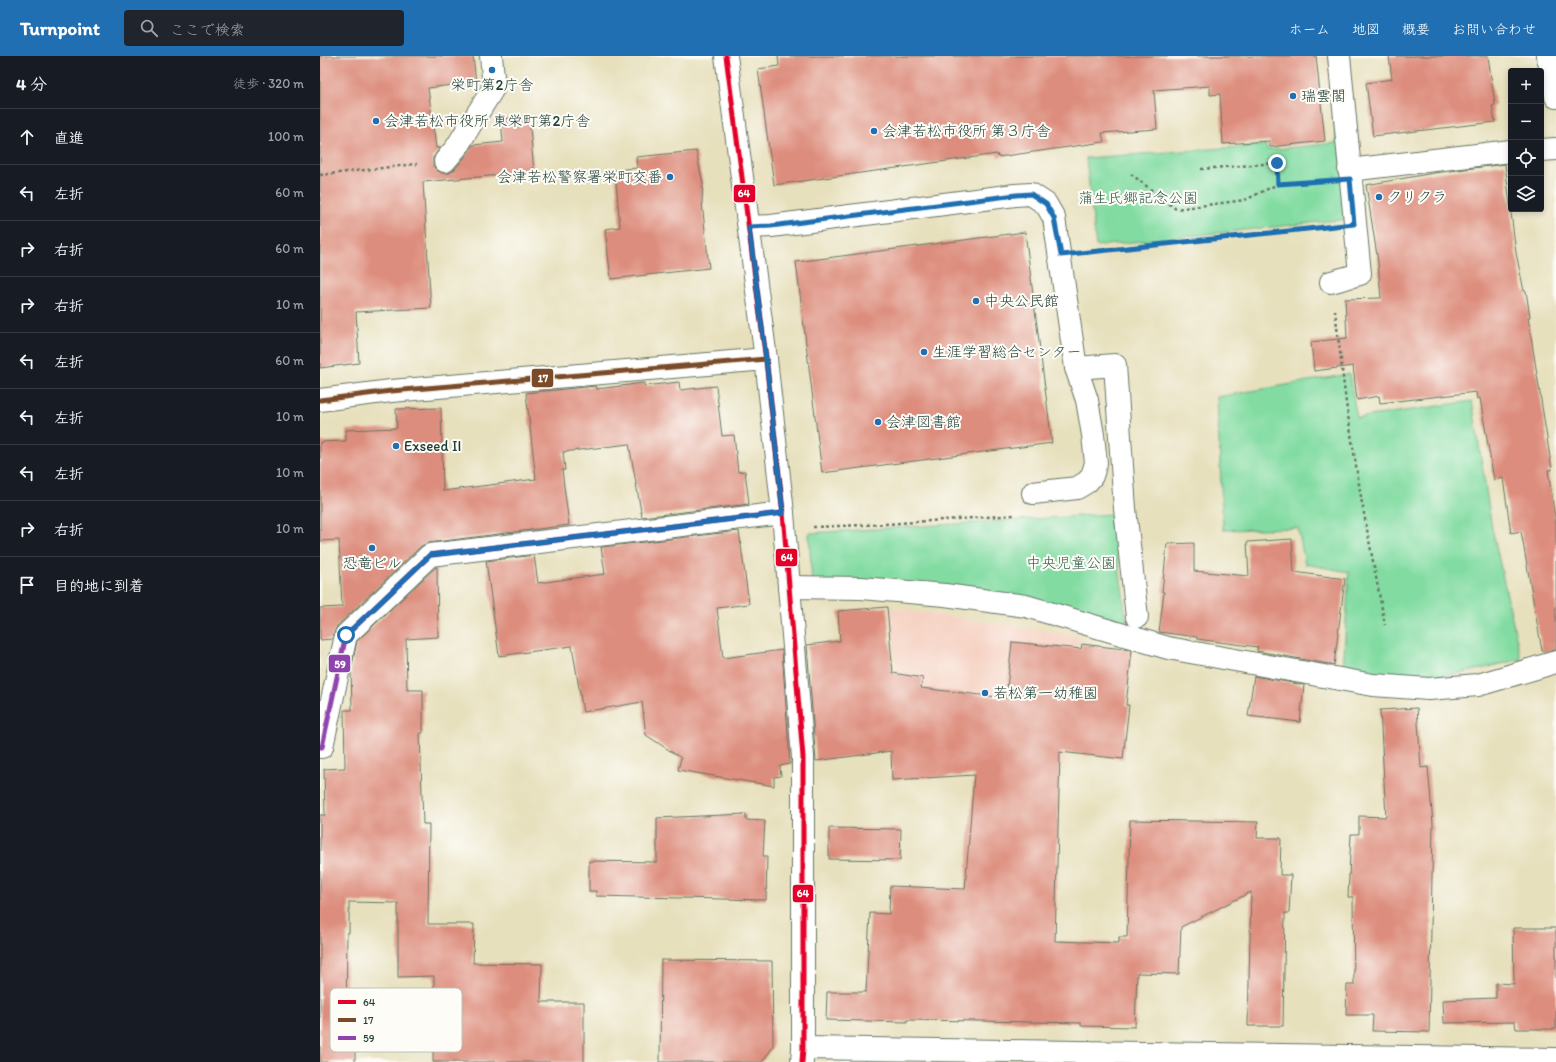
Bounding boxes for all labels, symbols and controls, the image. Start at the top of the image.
search box [124,10,404,46]
text: Turnpoint [20,17,100,40]
icon: search [138,17,160,39]
text: ここで検索 [170,21,245,39]
text: ホーム [1289,21,1330,38]
text: 地図 [1352,21,1380,38]
text: 概要 [1402,21,1430,38]
text: お問い合わせ [1452,21,1536,38]
marker: 栄町第2庁舎 [487,65,497,75]
map controls [1508,68,1544,212]
button: + [1508,68,1544,104]
text: 4 分 [16,74,47,94]
text: 徒歩 · 320 m [233,76,304,91]
place label: 栄町第2庁舎 [451,76,533,94]
place label: 瑞雲閣 [1301,87,1346,105]
marker: 瑞雲閣 [1288,91,1298,101]
button: − [1508,104,1544,140]
place label: 会津若松市役所 東栄町第2庁舎 [384,112,590,130]
marker: 会津若松市役所 東栄町第2庁舎 [371,116,381,126]
place label: 会津若松市役所 第３庁舎 [882,122,1050,140]
icon: ahead [16,126,38,148]
marker: 会津若松市役所 第３庁舎 [869,126,879,136]
text: 直進 [54,129,84,147]
text: 100 m [268,129,304,144]
button: locate [1508,140,1544,176]
route end [1268,154,1286,172]
place label: 会津若松警察署栄町交番 [497,168,662,186]
marker: 会津若松警察署栄町交番 [665,172,675,182]
button: layers [1508,176,1544,212]
icon: left [16,182,38,204]
line badge: 64 [733,184,756,203]
text: 左折 [54,185,84,203]
text: 60 m [275,185,304,200]
text: 64 [738,187,751,200]
place label: クリクラ [1387,188,1447,206]
park label: 蒲生氏郷記念公園 [1078,189,1198,207]
marker: クリクラ [1374,192,1384,202]
icon: right [16,238,38,260]
text: 右折 [54,241,84,259]
text: 60 m [275,241,304,256]
place label: 中央公民館 [984,292,1059,310]
icon: right [16,294,38,316]
marker: 中央公民館 [971,296,981,306]
text: 右折 [54,297,84,315]
text: 10 m [276,297,304,312]
place label: 生涯学習総合センター [932,343,1081,361]
marker: 生涯学習総合センター [919,347,929,357]
icon: left [16,350,38,372]
text: 左折 [54,353,84,371]
text: 60 m [275,353,304,368]
line badge: 17 [531,368,554,388]
text: 17 [538,372,549,385]
icon: left [16,406,38,428]
text: 左折 [54,409,84,427]
text: 10 m [276,409,304,424]
place label: 会津図書館 [886,413,961,431]
marker: 会津図書館 [873,417,883,427]
place label: Exseed II [404,437,461,455]
marker: Exseed II [391,441,401,451]
icon: left [16,462,38,484]
text: 左折 [54,465,84,483]
text: 10 m [276,465,304,480]
icon: right [16,518,38,540]
text: 右折 [54,521,84,539]
text: 10 m [276,521,304,536]
marker: 恐竜ビル [367,543,377,553]
line badge: 64 [775,548,798,567]
text: 64 [781,551,794,564]
place label: 恐竜ビル [342,554,402,572]
park label: 中央児童公園 [1026,554,1116,572]
icon: arrive [16,574,38,596]
text: 目的地に到着 [54,577,144,595]
route start [337,626,355,644]
line badge: 59 [328,654,351,673]
text: 59 [334,658,346,671]
place label: 若松第一幼稚園 [993,684,1098,702]
marker: 若松第一幼稚園 [980,688,990,698]
line badge: 64 [792,884,814,903]
text: 64 [797,887,810,900]
legend [330,988,462,1052]
text: 64 [363,996,376,1009]
text: 17 [363,1014,374,1027]
text: 59 [363,1032,375,1045]

